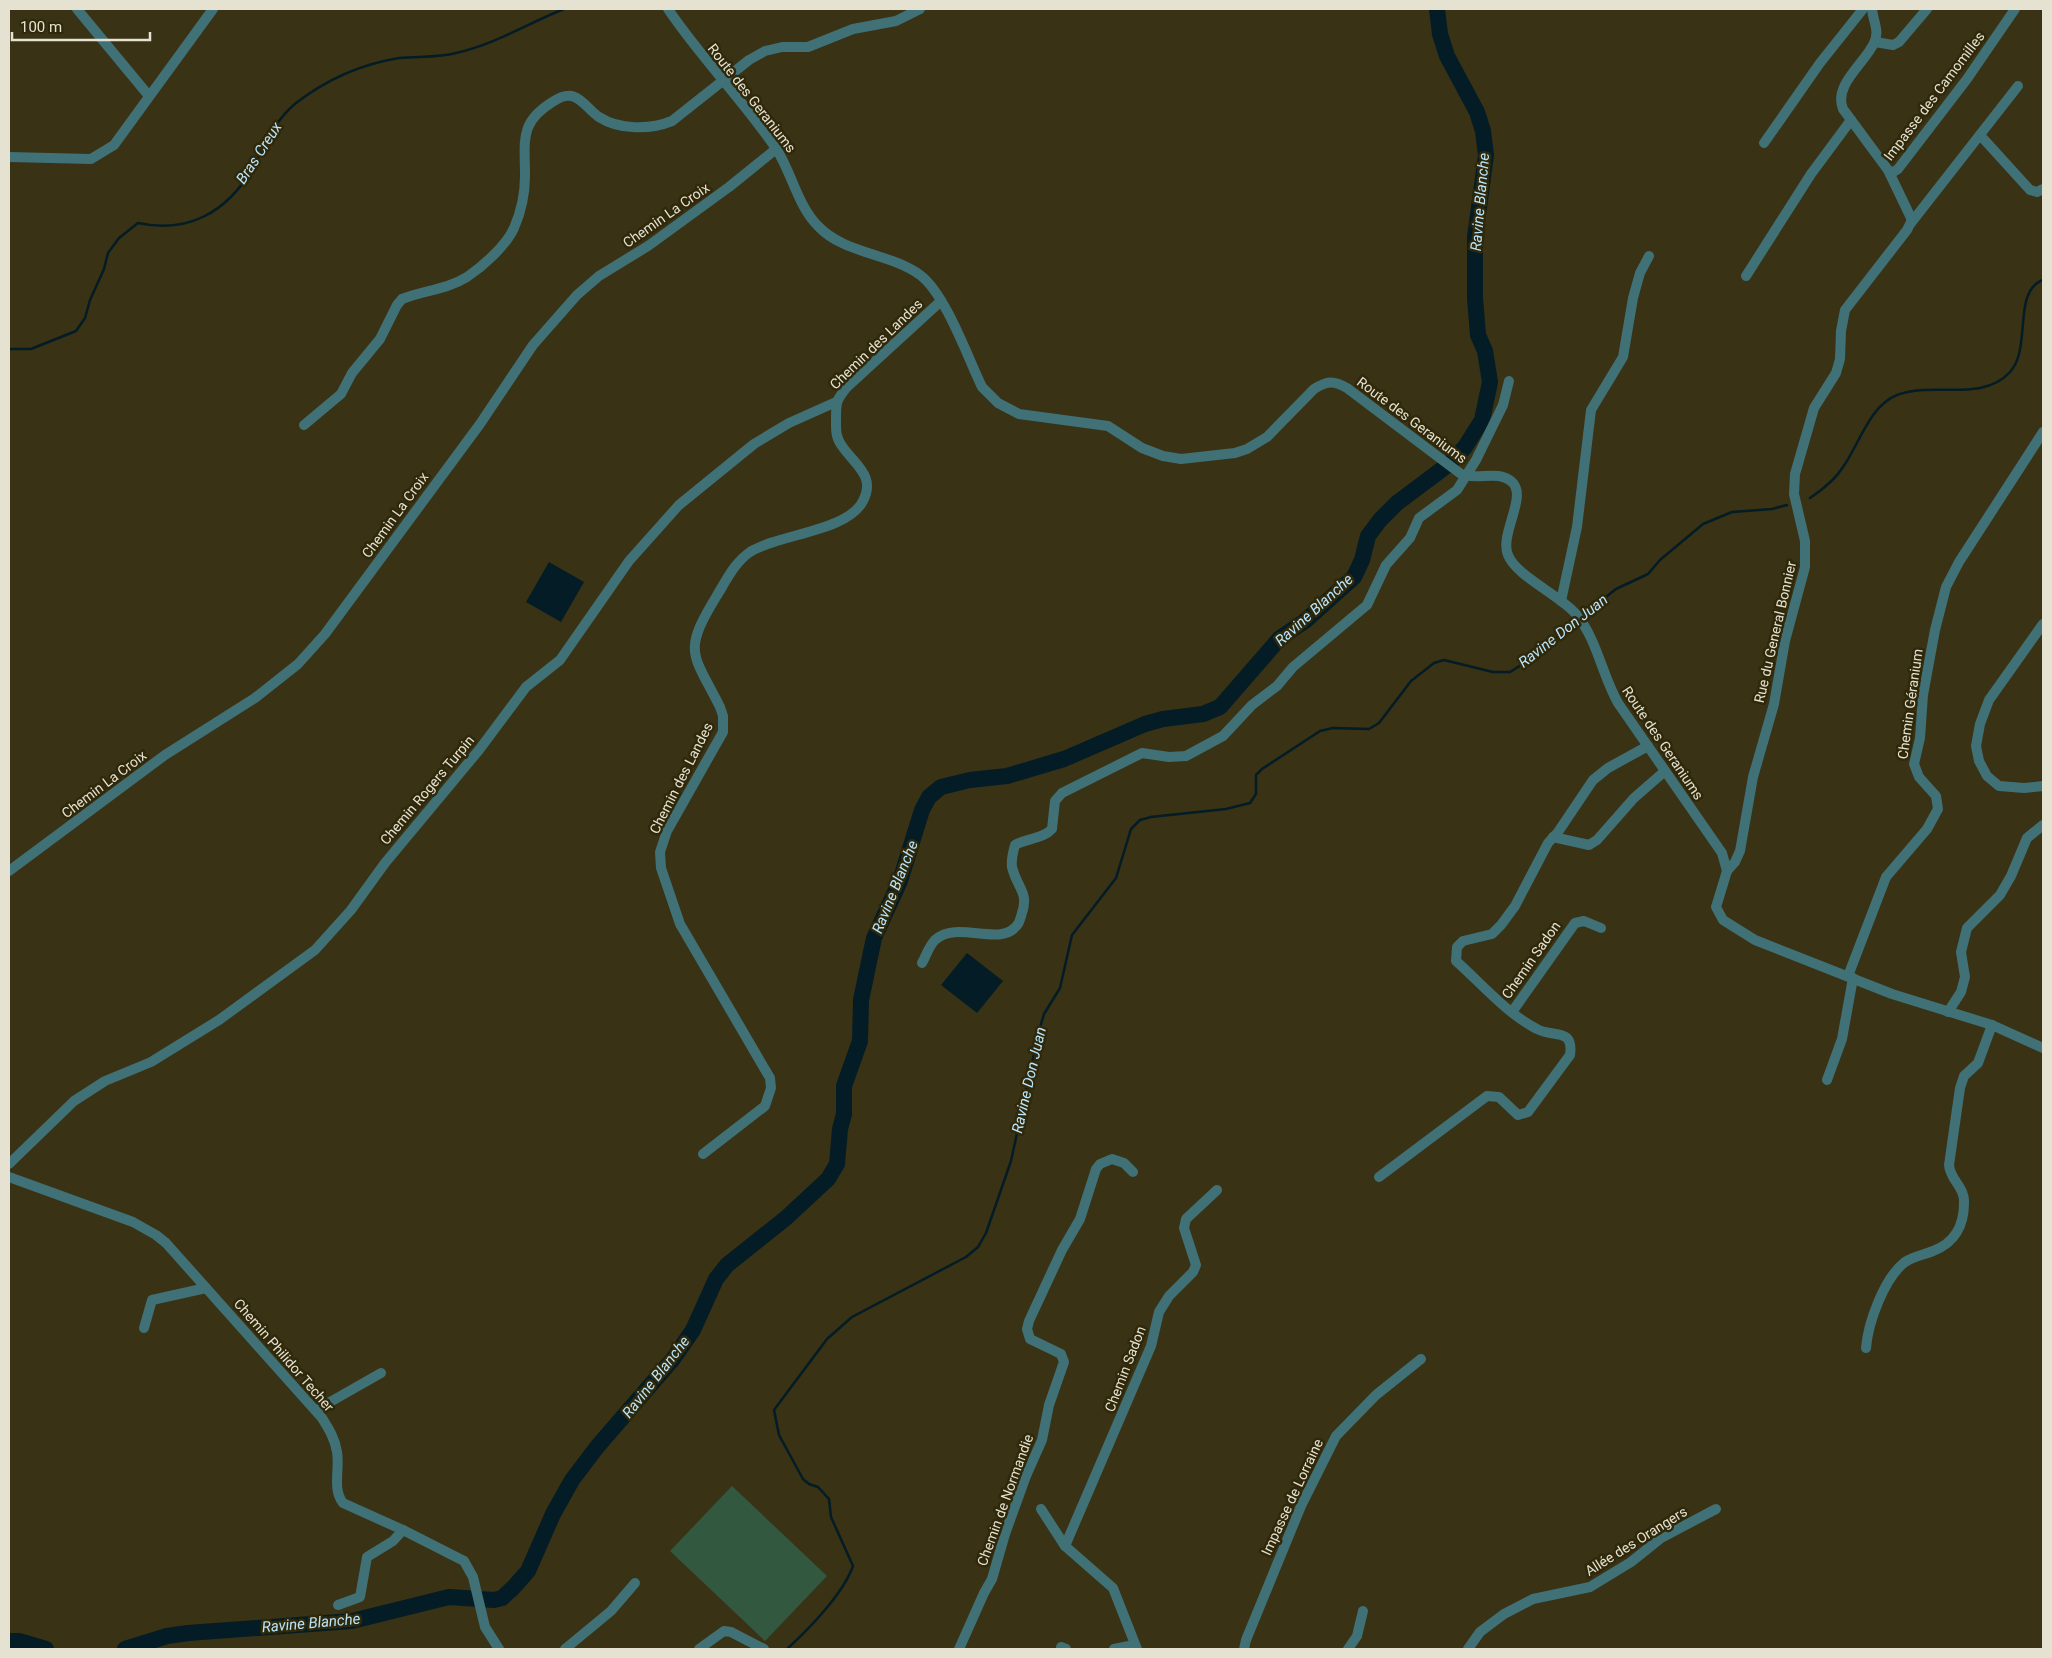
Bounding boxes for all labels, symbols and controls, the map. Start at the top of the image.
scale bar [12,10,150,42]
text: 100 m [20,18,62,36]
street label: Impasse des Camomilles [1880,28,1988,164]
street label: Route des Geraniums [705,41,799,155]
water label: Bras Creux [232,118,286,187]
water label: Ravine Blanche [1467,152,1493,252]
street label: Chemin La Croix [620,179,712,251]
street label: Chemin des Landes [826,296,926,392]
street label: Route des Geraniums [1354,374,1470,466]
street label: Chemin La Croix [359,469,431,561]
street label: Rue du General Bonnier [1751,559,1799,705]
water label: Ravine Blanche [1271,570,1357,650]
water label: Ravine Don Juan [1515,591,1611,671]
street label: Chemin Géranium [1894,648,1926,760]
street label: Route des Geraniums [1619,683,1707,803]
street label: Chemin des Landes [646,720,716,836]
street label: Chemin Rogers Turpin [377,732,477,848]
street label: Chemin La Croix [59,747,150,821]
water label: Ravine Blanche [868,838,922,936]
street label: Chemin Sadon [1498,918,1564,1002]
water label: Ravine Don Juan [1008,1025,1050,1135]
street label: Chemin Philidor Techer [231,1295,337,1415]
street label: Chemin Sadon [1101,1324,1149,1414]
water label: Ravine Blanche [619,1332,694,1421]
street label: Chemin de Normandie [974,1432,1036,1568]
street label: Impasse de Lorraine [1258,1436,1326,1558]
street label: Allée des Orangers [1582,1503,1690,1579]
water label: Ravine Blanche [261,1610,361,1636]

